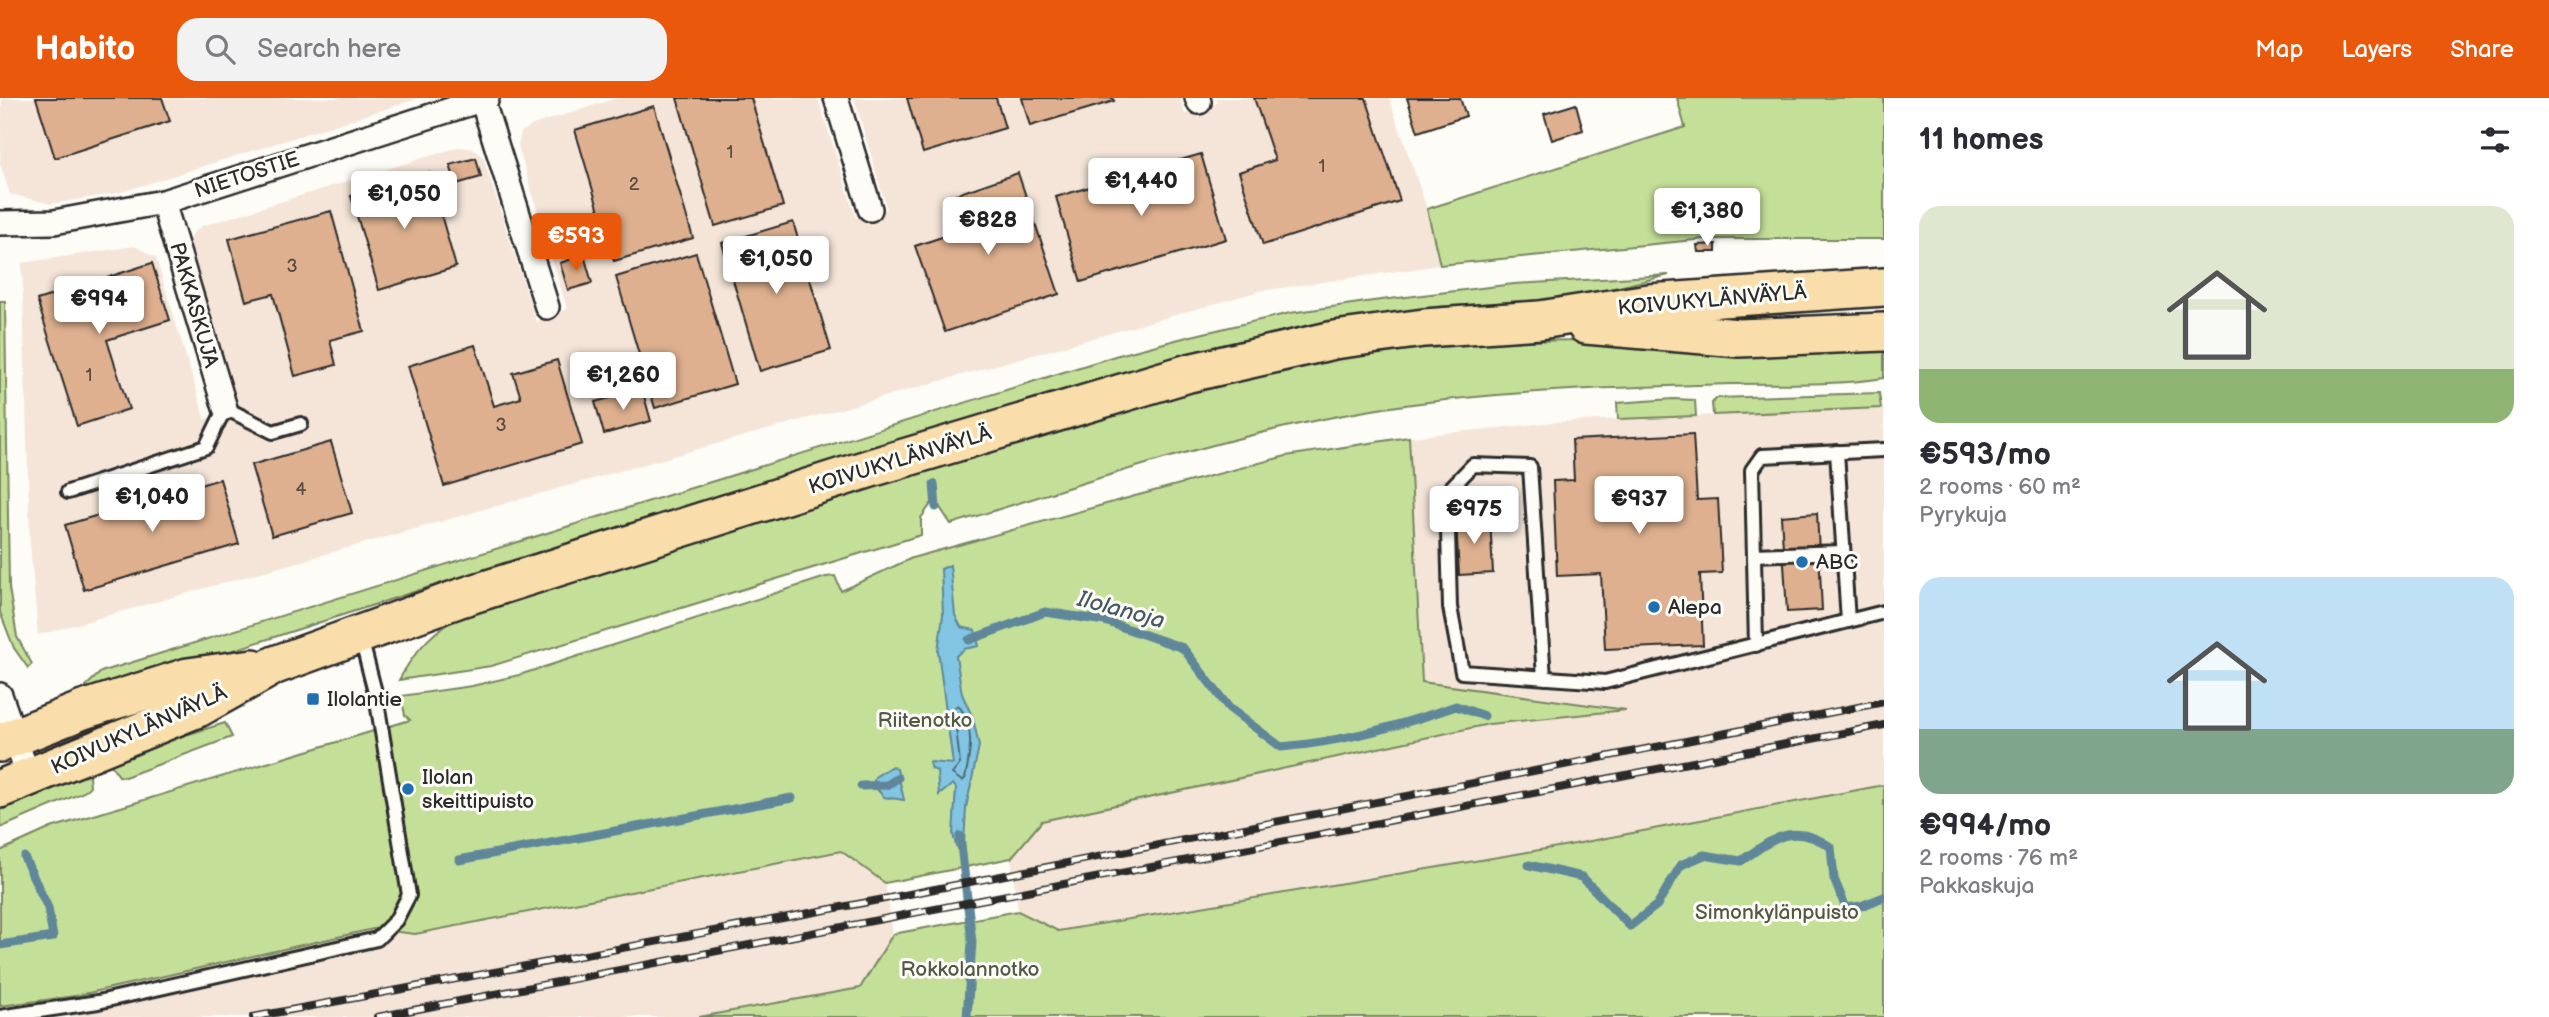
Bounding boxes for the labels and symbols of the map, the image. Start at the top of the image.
house number: 1 [727,142,733,163]
street label: NIETOSTIE [191,146,303,204]
house number: 1 [1319,156,1325,177]
pin: €1,440 [1084,158,1198,218]
pin: €1,050 [347,172,461,231]
house number: 2 [629,174,640,195]
pin: €1,380 [1650,188,1764,248]
pin: €828 [947,198,1029,257]
pin: €593 [535,214,617,273]
pin: €1,050 [719,236,833,296]
street label: PAKKASKUJA [164,240,224,371]
house number: 3 [286,256,298,277]
pin: €994 [58,276,140,336]
street label: KOIVUKYLÄNVÄYLÄ [1617,279,1808,321]
pin: €1,260 [566,352,680,412]
house number: 1 [86,365,92,386]
house number: 3 [495,415,507,436]
street label: KOIVUKYLÄNVÄYLÄ [806,420,995,500]
pin: €1,040 [95,474,209,534]
pin: €937 [1598,476,1680,536]
house number: 4 [296,479,307,500]
pin: €975 [1433,486,1515,546]
place label: ABC [1816,550,1858,575]
marker: ABC [1794,554,1810,570]
water label: Ilolanoja [1073,585,1168,635]
place label: Alepa [1668,595,1722,620]
marker: Alepa [1646,599,1662,615]
street label: KOIVUKYLÄNVÄYLÄ [47,680,231,780]
place label: Ilolantie [327,687,402,712]
marker: Ilolantie [305,691,321,707]
park label: Riitenotko [878,708,972,733]
place label: Ilolan skeittipuisto [422,765,534,814]
marker: Ilolan skeittipuisto [400,781,416,797]
park label: Simonkylänpuisto [1695,900,1859,925]
park label: Rokkolannotko [900,957,1040,982]

